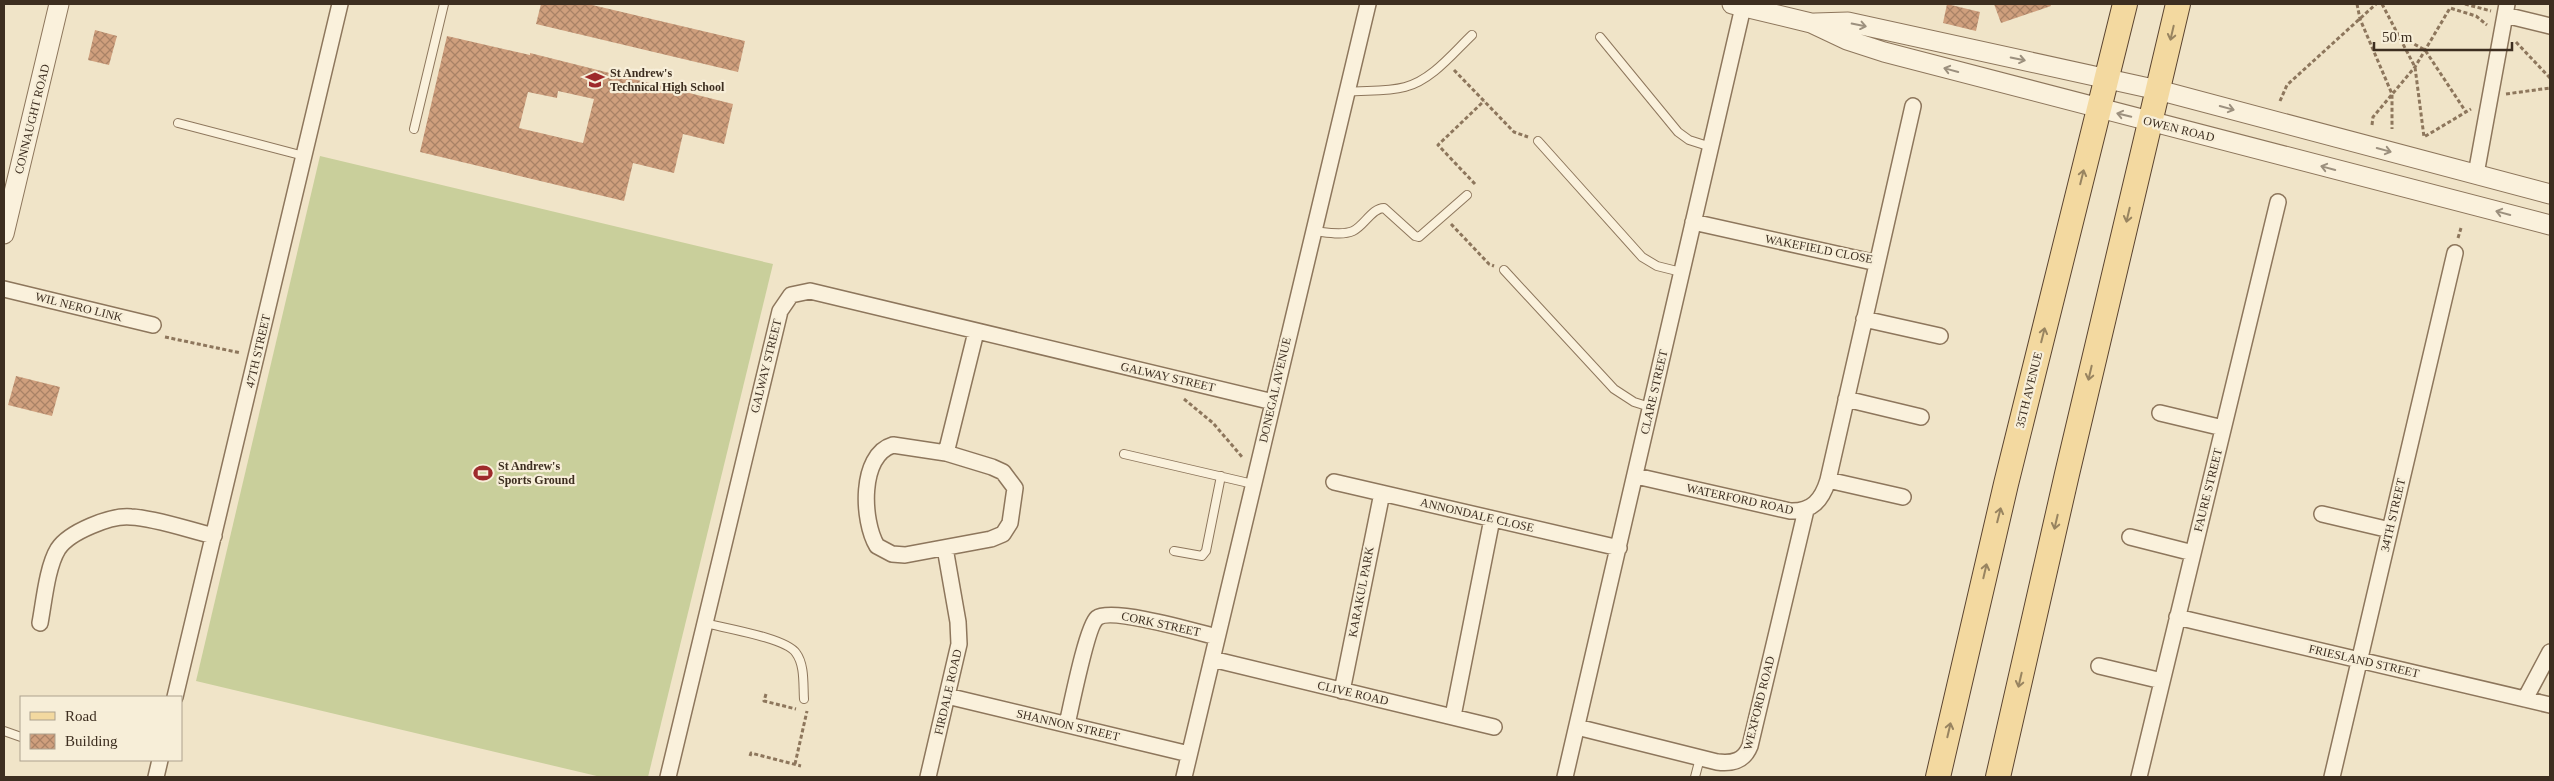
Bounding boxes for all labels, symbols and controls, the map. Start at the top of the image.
one-way arrow [1851,20,1867,30]
scale bar [2374,20,2512,52]
one-way arrow [2167,24,2176,40]
text: 50 m [2382,29,2413,45]
one-way arrow [2010,55,2026,64]
street label: CONNAUGHT ROAD [12,62,53,175]
one-way arrow [1943,65,1959,74]
place label: St Andrew's Technical High School [610,66,725,94]
school or university icon: St Andrew's Technical High School [584,69,606,91]
one-way arrow [2219,104,2235,113]
one-way arrow [2117,110,2133,119]
street label: OWEN ROAD [2142,113,2216,145]
one-way arrow [2376,145,2392,155]
one-way arrow [2321,162,2337,172]
one-way arrow [2078,170,2087,186]
one-way arrow [2123,206,2132,222]
one-way arrow [2496,208,2512,217]
street label: WAKEFIELD CLOSE [1764,232,1874,266]
street label: WIL NERO LINK [34,289,124,325]
street label: 47TH STREET [243,312,273,389]
street label: GALWAY STREET [748,317,785,415]
one-way arrow [2039,328,2048,344]
street label: DONEGAL AVENUE [1256,336,1294,444]
street label: CLARE STREET [1637,348,1671,436]
street label: 35TH AVENUE [2013,350,2045,430]
street label: GALWAY STREET [1119,359,1217,395]
one-way arrow [2085,364,2094,380]
street label: FAURE STREET [2191,446,2225,533]
place label: St Andrew's Sports Ground [498,459,575,487]
sports icon: St Andrew's Sports Ground [472,462,494,484]
street label: 34TH STREET [2378,476,2408,553]
street label: WATERFORD ROAD [1685,481,1795,517]
street label: ANNONDALE CLOSE [1419,495,1535,535]
one-way arrow [1995,507,2004,523]
one-way arrow [2051,513,2060,529]
street label: KARAKUL PARK [1345,545,1377,639]
one-way arrow [1981,564,1990,580]
street label: CORK STREET [1120,609,1202,639]
street label: FRIESLAND STREET [2307,641,2421,681]
street label: FIRDALE ROAD [931,647,965,736]
street label: WEXFORD ROAD [1741,654,1778,751]
one-way arrow [2015,672,2024,688]
street label: CLIVE ROAD [1316,678,1390,708]
legend [20,696,182,761]
street label: SHANNON STREET [1015,706,1122,744]
text: Road [65,708,97,724]
one-way arrow [1945,722,1954,738]
text: Building [65,733,118,749]

